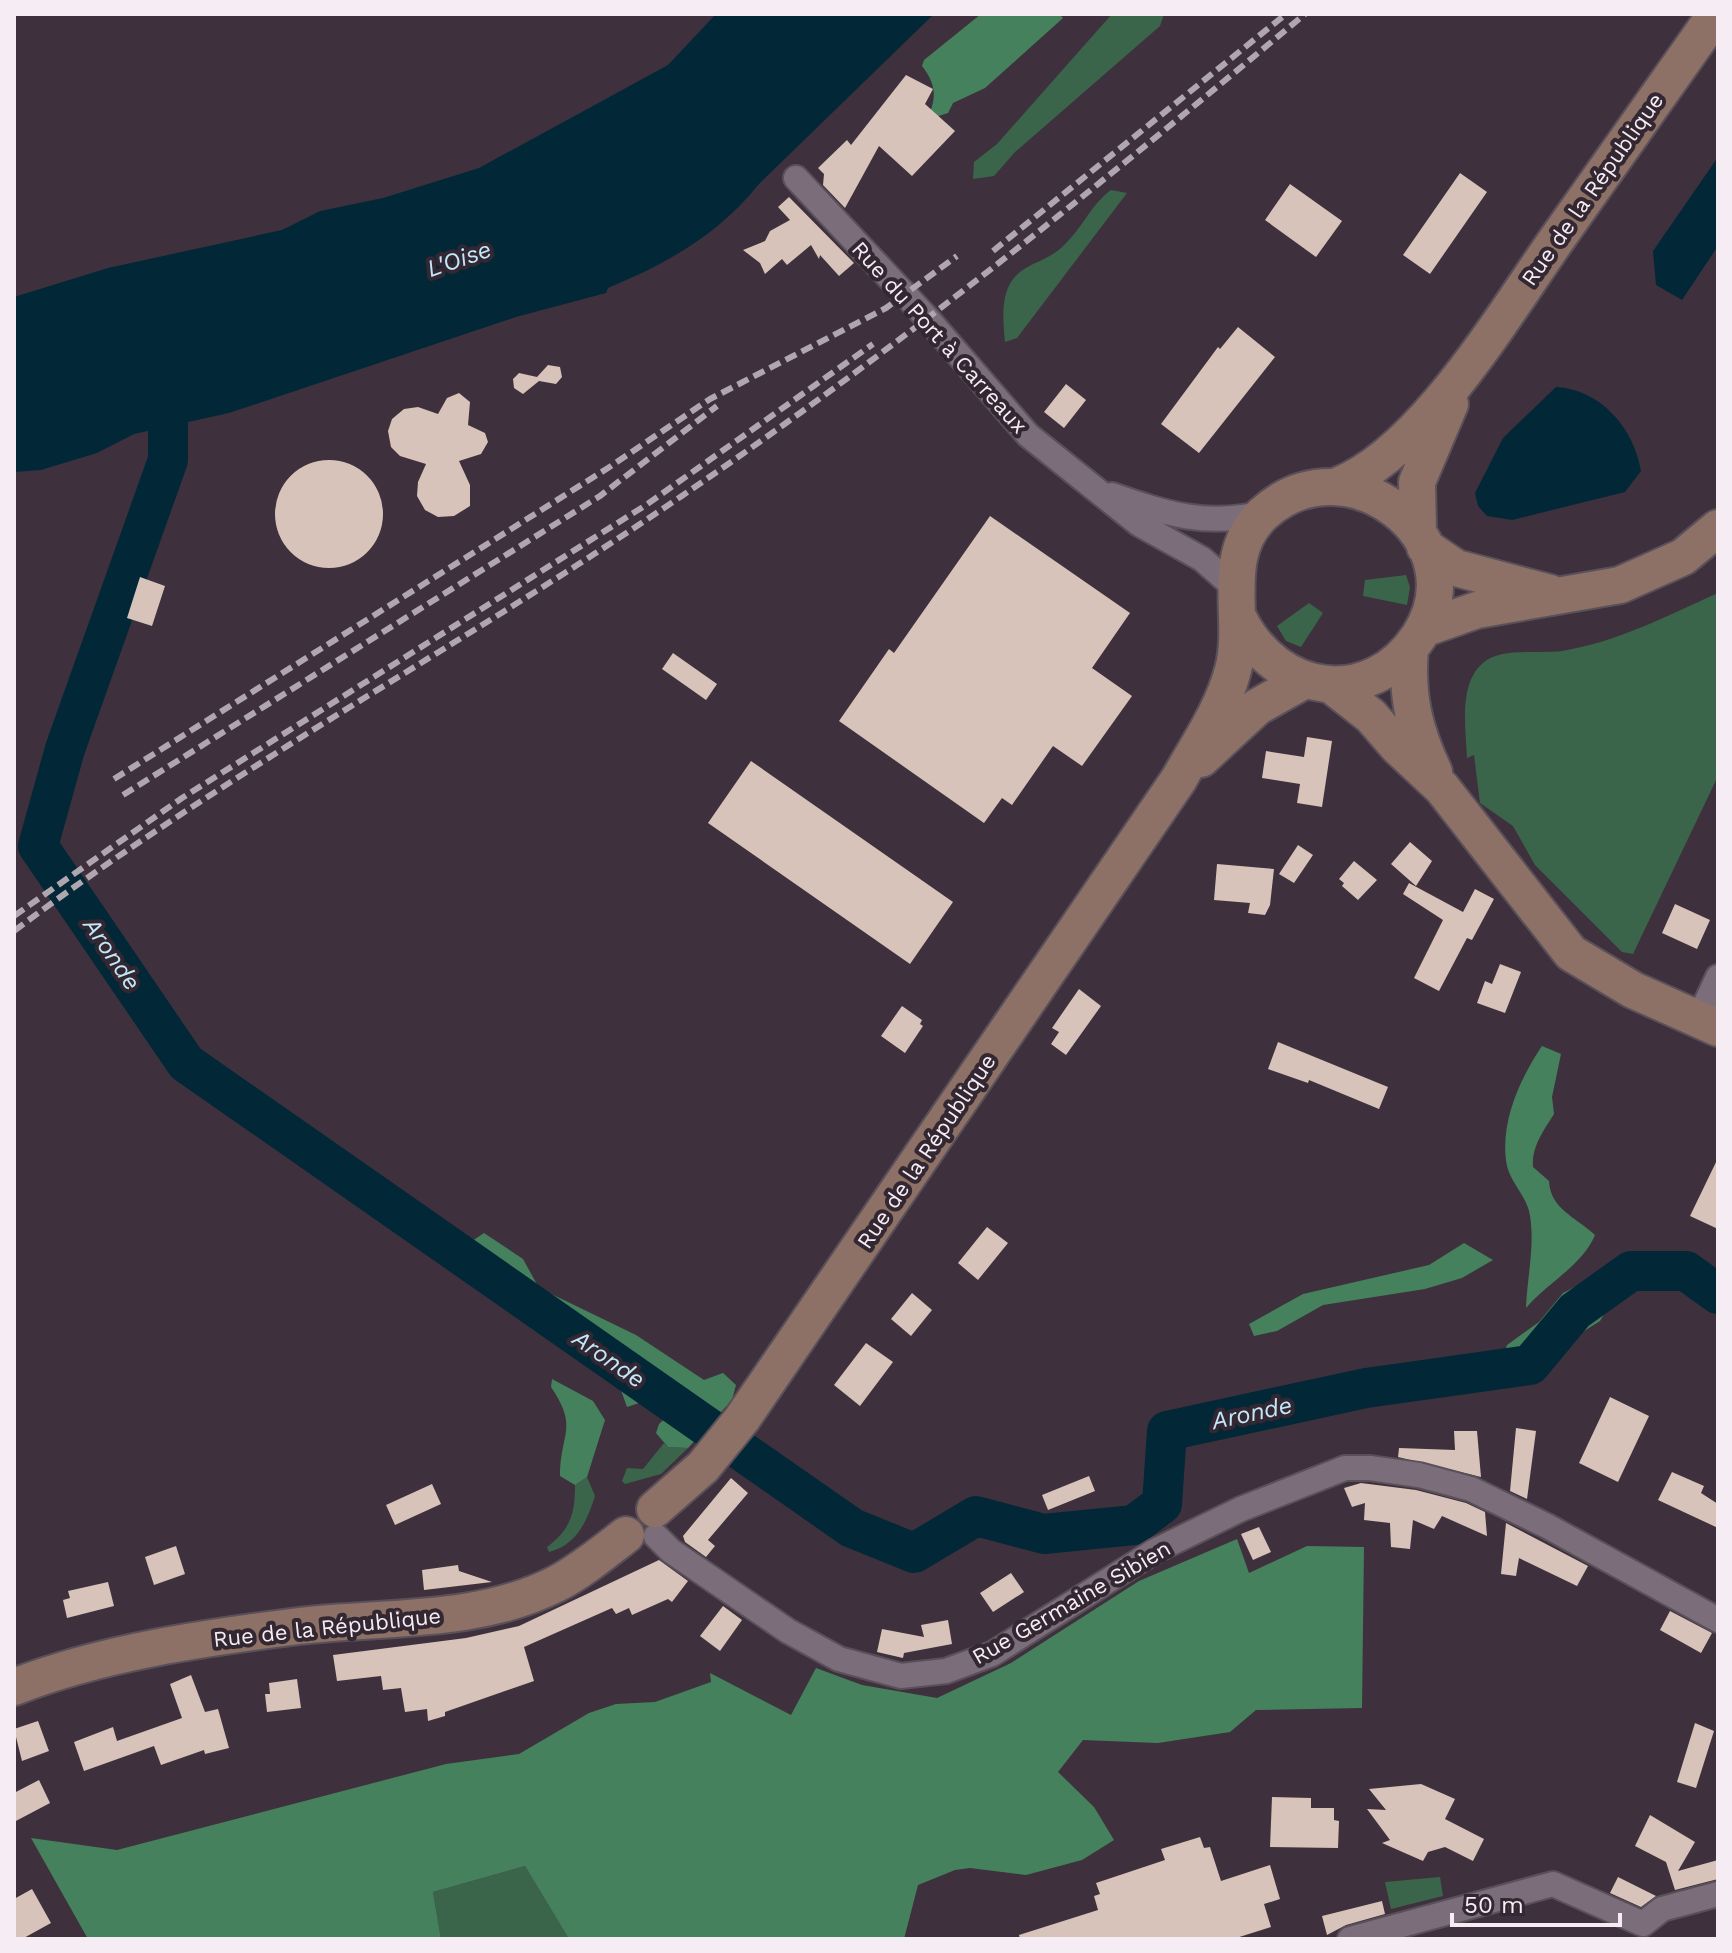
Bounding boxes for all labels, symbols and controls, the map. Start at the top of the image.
street label: Rue de la République [1516,88,1668,290]
water label: L'Oise [423,235,495,283]
street label: Rue du Port à Carreaux [847,236,1032,438]
water label: Aronde [77,912,146,996]
street label: Rue de la République [852,1049,1001,1253]
water label: Aronde [567,1324,650,1394]
water label: Aronde [1208,1391,1295,1435]
street label: Rue Germaine Sibien [968,1535,1175,1669]
street label: Rue de la République [212,1603,442,1652]
scale bar [1452,1877,1620,1927]
text: 50 m [1464,1891,1524,1919]

